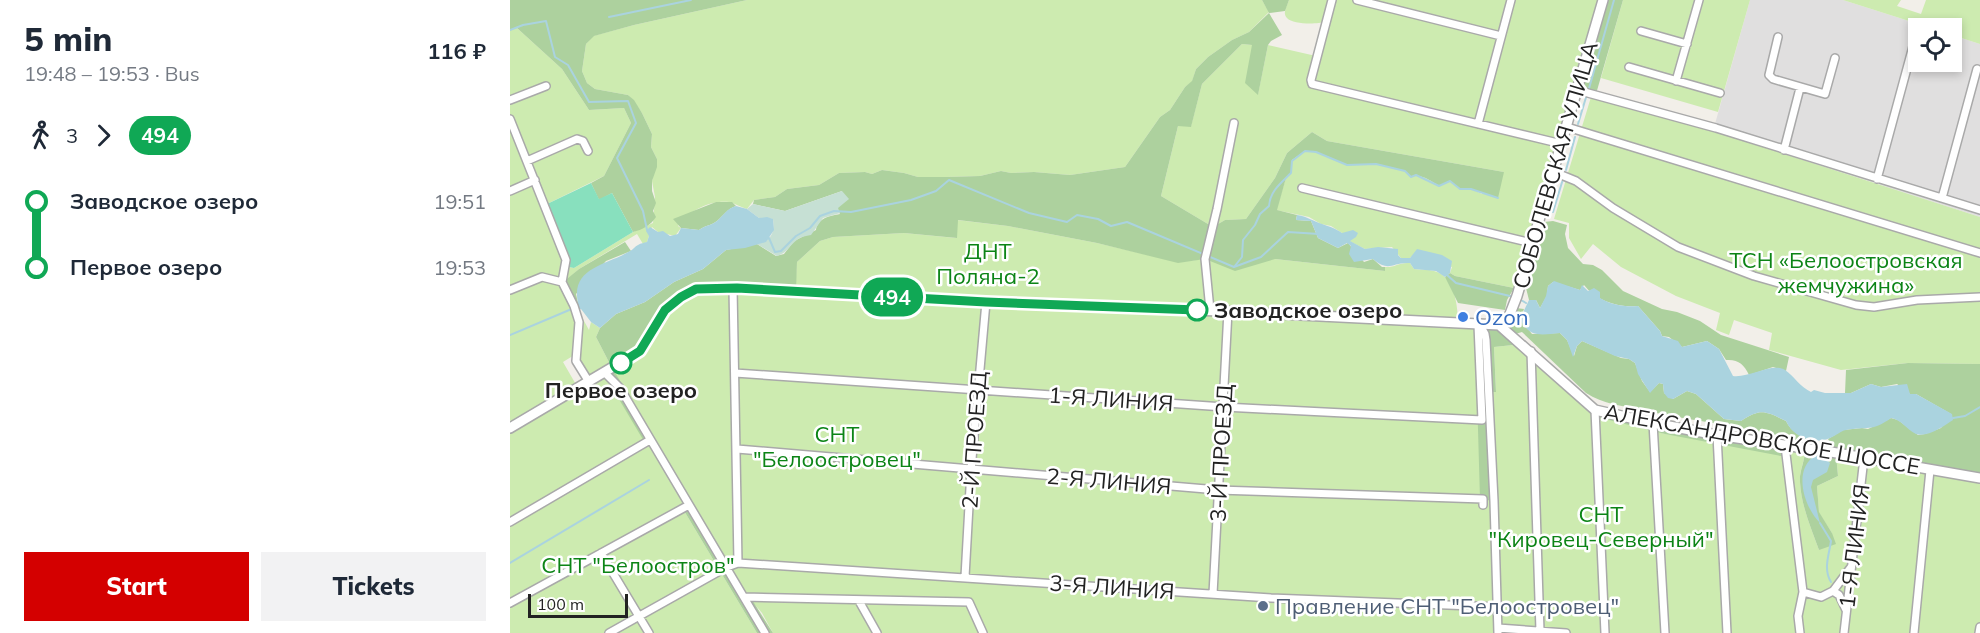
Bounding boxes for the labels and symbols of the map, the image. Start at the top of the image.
street label: СОБОЛЕВСКАЯ УЛИЦА [1506,38,1604,292]
park label: ДНТ Поляна-2 [936,237,1040,290]
park label: ТСН «Белоостровская жемчужина» [1729,246,1963,299]
line badge: 494 [858,278,926,316]
place label: Заводское озеро [1214,296,1402,324]
marker: Заводское озеро [1186,299,1208,321]
place label: Ozon [1475,303,1529,331]
marker: Ozon [1456,310,1470,324]
marker: Первое озеро [610,352,632,374]
street label: 2-Й ПРОЕЗД [955,370,993,510]
place label: Первое озеро [545,376,697,404]
street label: 1-Я ЛИНИЯ [1048,381,1174,417]
street label: 3-Й ПРОЕЗД [1203,383,1239,522]
street label: АЛЕКСАНДРОВСКОЕ ШОССЕ [1602,397,1922,481]
park label: СНТ "Белоостровец" [753,420,921,473]
street label: 2-Я ЛИНИЯ [1045,462,1173,500]
street label: 1-Я ЛИНИЯ [1832,482,1876,610]
park label: СНТ "Кировец-Северный" [1488,500,1714,553]
park label: СНТ "Белоостров" [541,551,735,579]
street label: 3-Я ЛИНИЯ [1049,569,1175,605]
scale bar [528,591,628,618]
place label: Правление СНТ "Белоостровец" [1275,592,1619,620]
marker: Правление СНТ "Белоостровец" [1256,599,1270,613]

